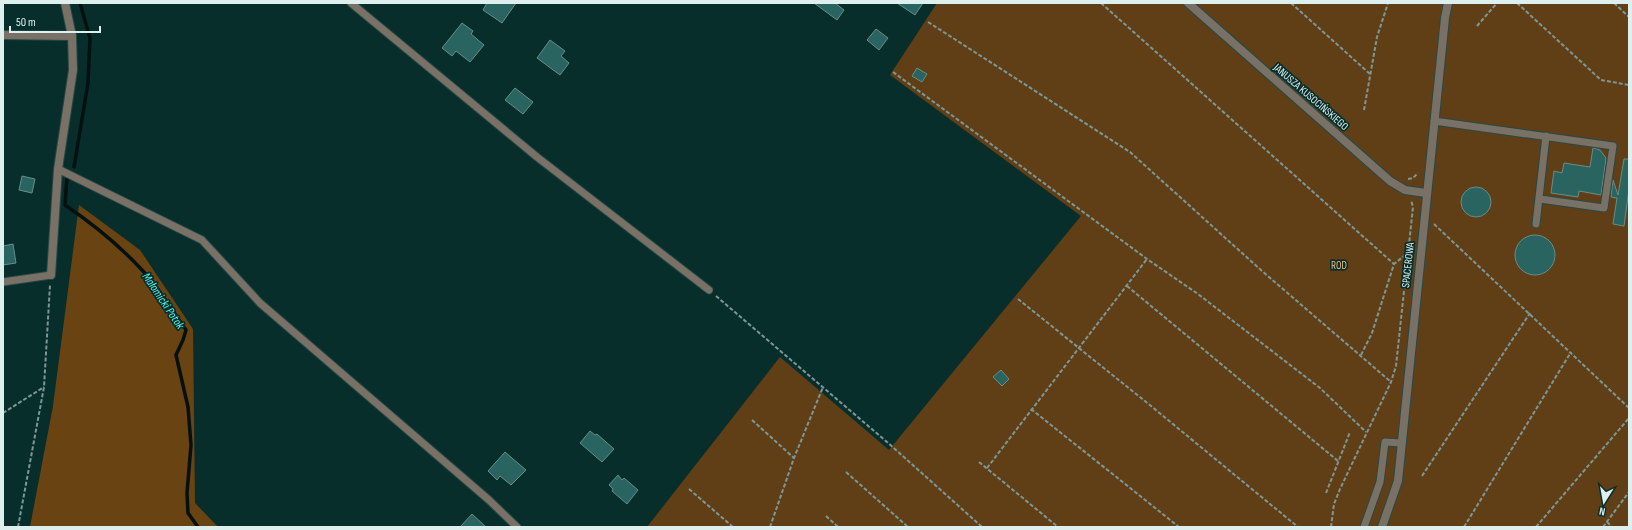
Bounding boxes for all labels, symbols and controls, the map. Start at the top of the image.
scale bar [10,8,100,34]
text: 50 m [16,15,36,30]
street label: JANUSZA KUSOCIŃSKIEGO [1270,60,1351,133]
street label: SPACEROWA [1399,241,1417,288]
park label: ROD [1331,259,1347,272]
water label: Małomicki Potok [139,270,188,332]
north arrow [1584,482,1624,522]
text: N [1598,504,1606,518]

